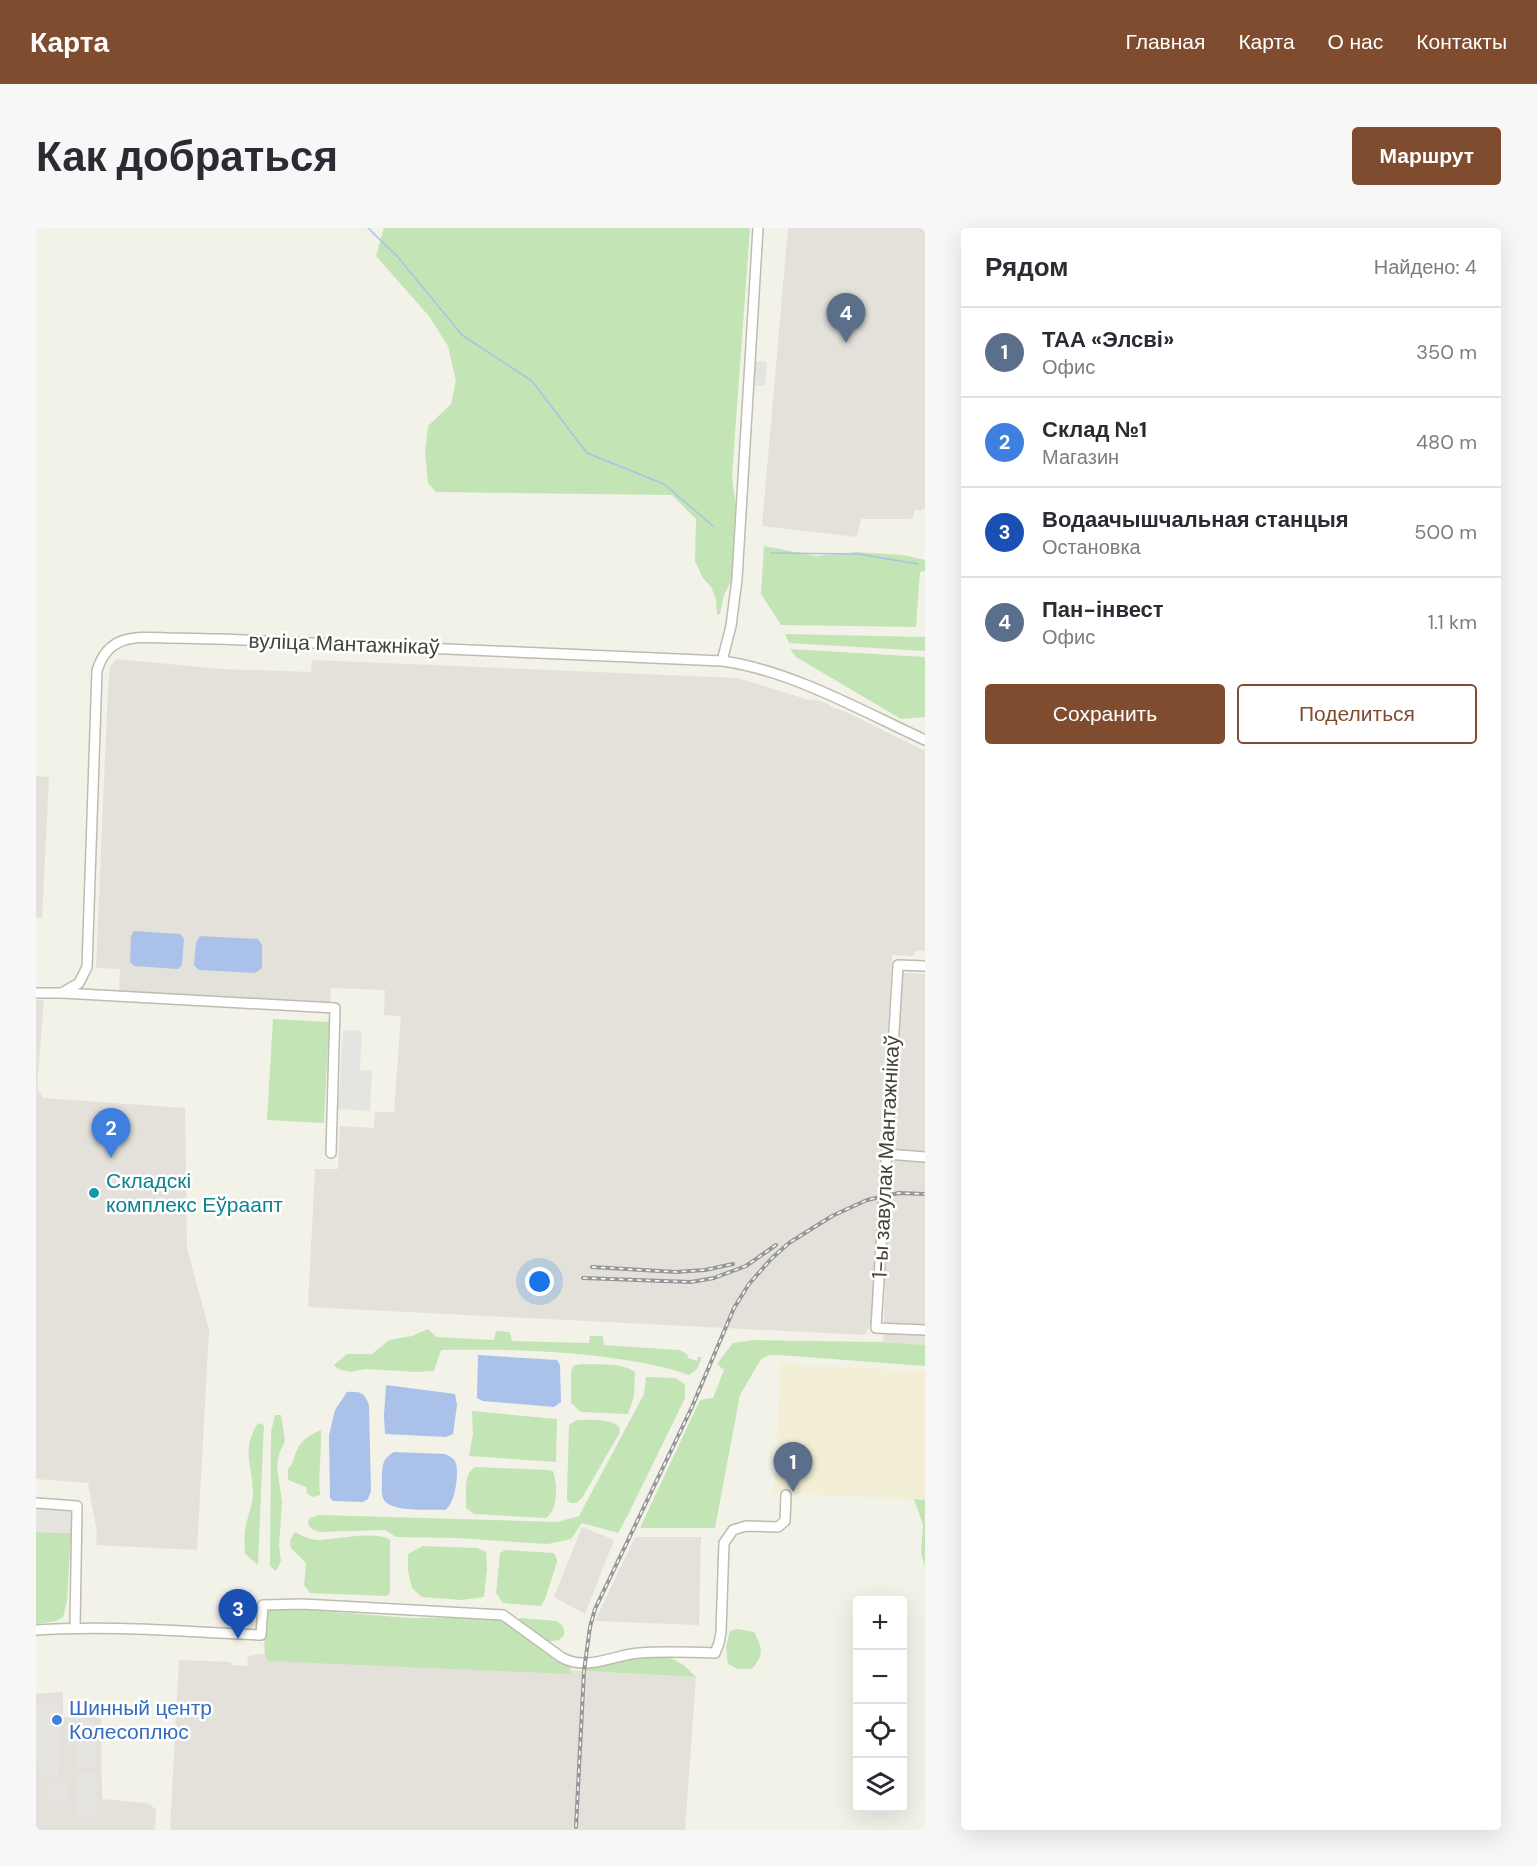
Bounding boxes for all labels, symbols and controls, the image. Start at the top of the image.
text: Карта [30,24,109,61]
text: Главная [1125,28,1205,56]
text: Карта [1238,28,1295,56]
text: О нас [1328,28,1383,56]
text: Контакты [1416,28,1507,56]
button: Маршрут [1352,127,1501,185]
text: Как добраться [36,129,338,184]
text: Рядом [985,250,1068,284]
text: Найдено: 4 [1374,254,1477,280]
pin: 4 [826,294,866,343]
text: ТАА «Элсві» [1042,325,1174,354]
text: 1 [1001,339,1008,365]
text: 350 m [1416,339,1477,365]
text: Офис [1042,354,1095,380]
text: Склад №1 [1042,415,1147,444]
text: 2 [999,429,1010,455]
text: 480 m [1416,429,1477,455]
text: Магазин [1042,444,1119,470]
text: Водаачышчальная станцыя [1042,505,1349,534]
text: 3 [998,519,1011,545]
text: 500 m [1414,519,1477,545]
text: Остановка [1042,534,1141,560]
text: Пан-інвест [1042,595,1164,624]
text: 4 [998,609,1011,635]
text: 1.1 km [1428,609,1477,635]
text: Офис [1042,624,1095,650]
street label: вуліца Мантажнікаў [248,627,441,661]
button: Сохранить [985,684,1225,744]
button: Поделиться [1237,684,1477,744]
street label: 1-ы завулак Мантажнікаў [866,1034,906,1279]
pin: 2 [92,1108,130,1158]
place label: Складскі комплекс Еўраапт [106,1167,283,1219]
marker: Складскі комплекс Еўраапт [87,1186,101,1200]
your location [525,1267,554,1296]
pin: 1 [774,1442,813,1492]
pin: 3 [218,1590,258,1639]
map controls [853,1596,907,1812]
button: + [853,1596,907,1650]
button: − [853,1650,907,1704]
place label: Шинный центр Колесоплюс [69,1694,212,1746]
button: locate [853,1704,907,1758]
marker: Шинный центр Колесоплюс [50,1713,64,1727]
button: layers [853,1758,907,1812]

